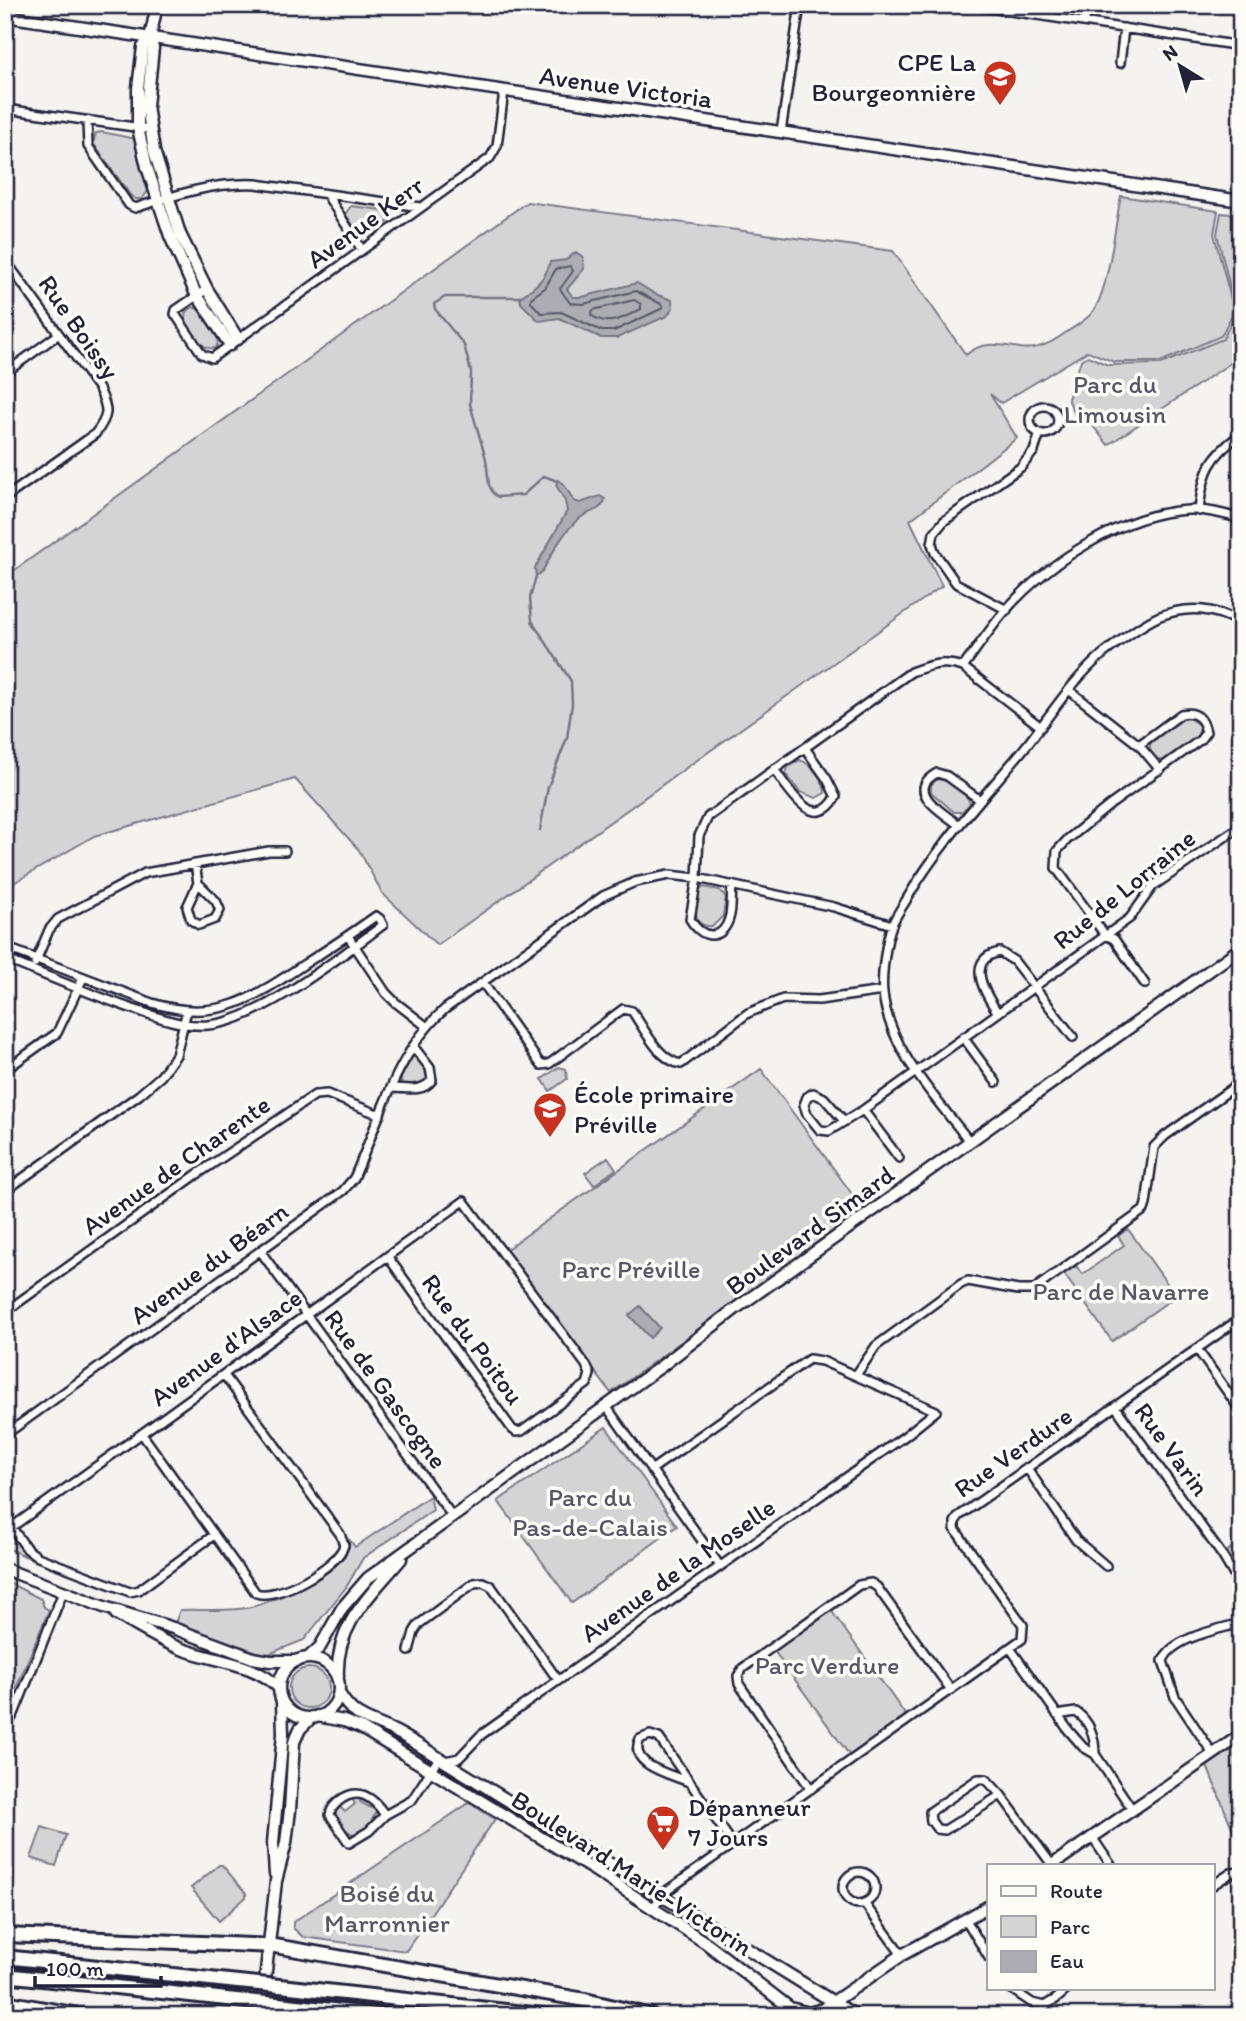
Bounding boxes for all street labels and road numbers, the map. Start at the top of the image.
street label: Avenue Victoria [537,59,715,115]
street label: Avenue Kerr [300,168,430,275]
street label: Rue Boissy [31,269,127,385]
street label: Rue de Lorraine [1046,822,1202,956]
street label: Avenue de Charente [76,1088,276,1242]
street label: Boulevard Simard [719,1158,901,1302]
street label: Avenue du Béarn [124,1195,294,1331]
street label: Rue du Poitou [415,1267,531,1411]
street label: Avenue d'Alsace [144,1281,308,1413]
street label: Rue de Gascogne [317,1303,455,1475]
street label: Rue Varin [1127,1396,1217,1502]
street label: Rue Verdure [948,1399,1078,1505]
street label: Avenue de la Moselle [575,1491,781,1649]
street label: Boulevard Marie-Victorin [505,1783,759,1963]

